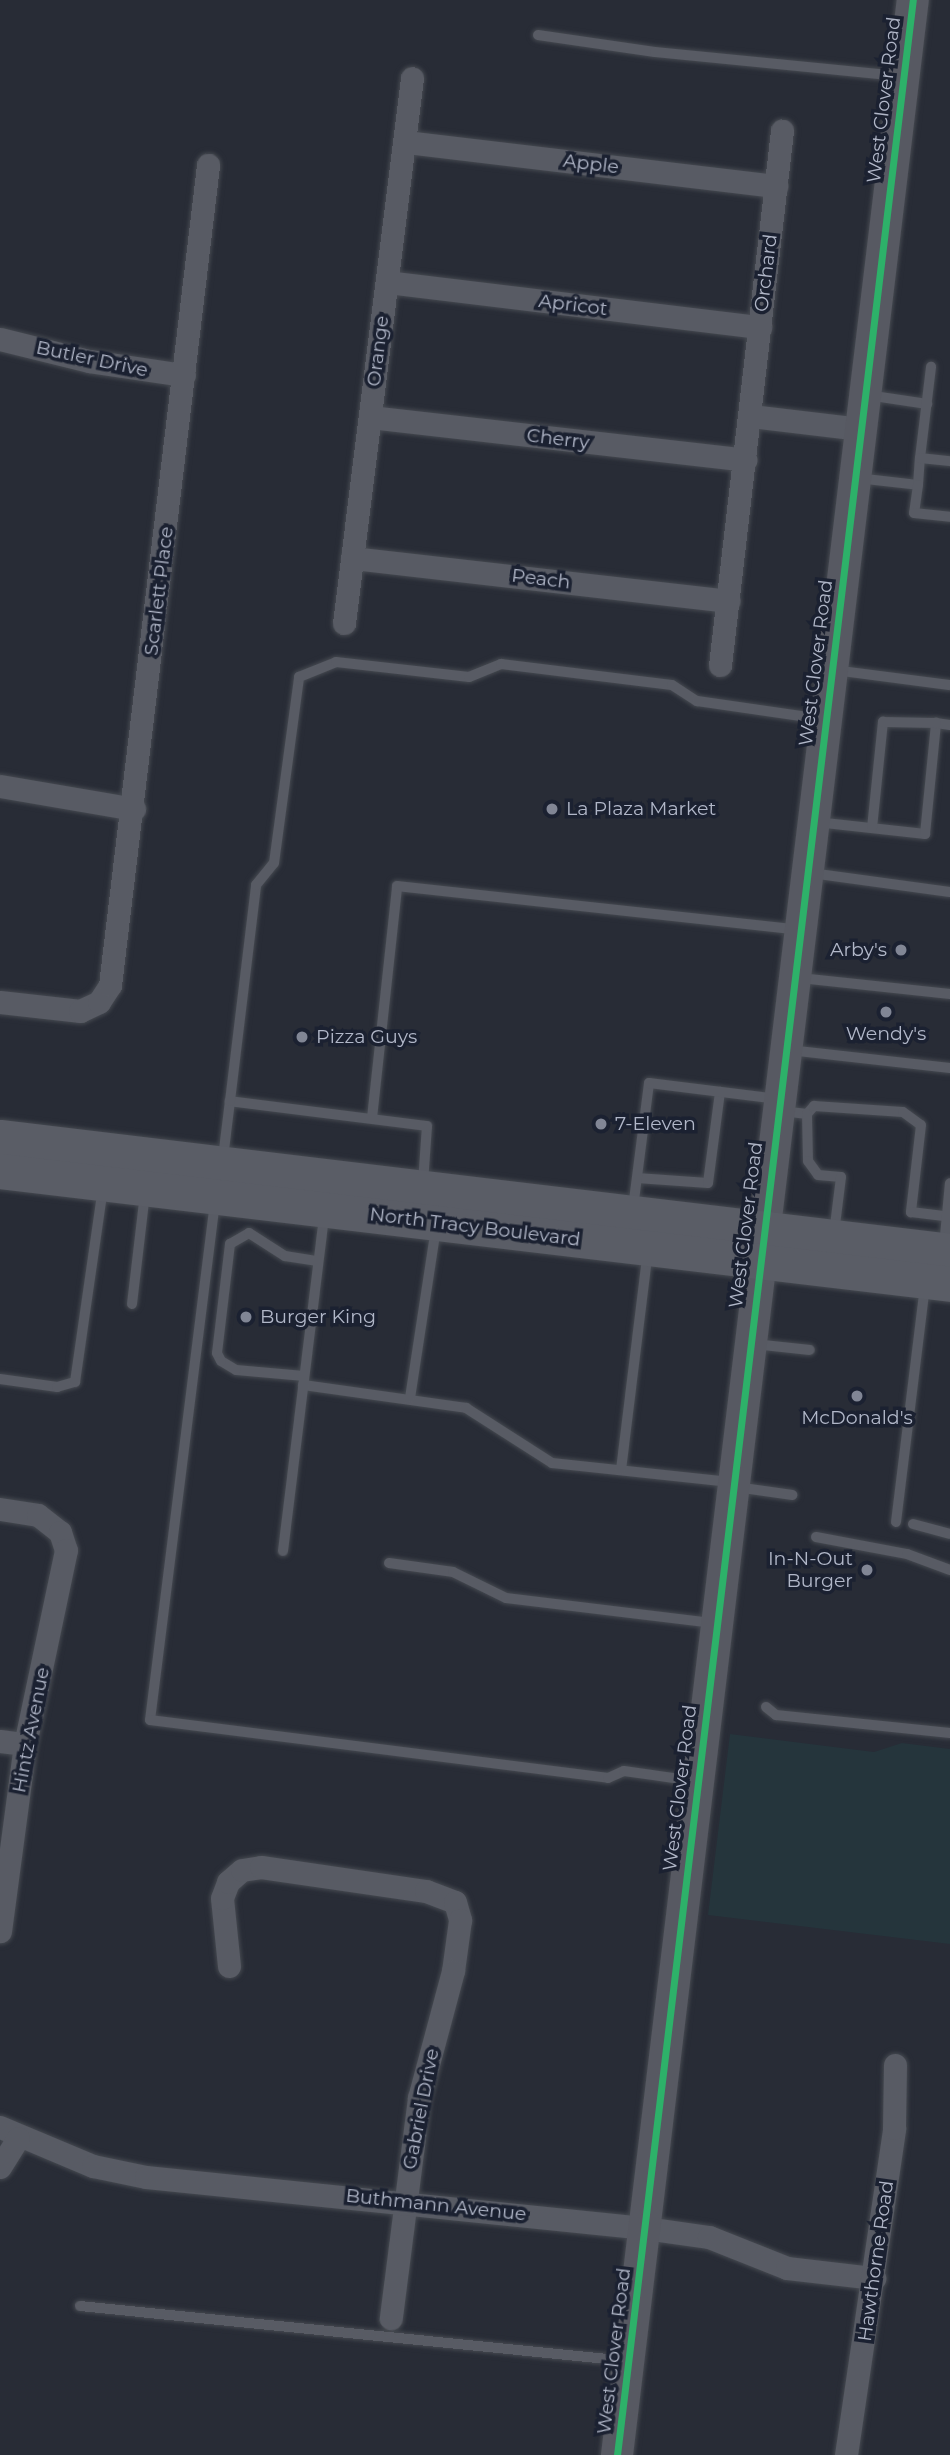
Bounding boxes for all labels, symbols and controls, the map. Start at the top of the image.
street label: West Clover Road [862,15,906,185]
street label: Apple [562,149,620,179]
street label: Orchard [750,233,782,313]
street label: Apricot [537,289,609,321]
street label: Orange [362,314,394,388]
street label: Butler Drive [34,336,150,382]
street label: Cherry [525,424,591,454]
street label: Scarlett Place [140,525,178,657]
street label: Peach [510,564,572,594]
street label: West Clover Road [794,578,838,748]
place label: La Plaza Market [566,798,716,820]
marker: La Plaza Market [544,801,560,817]
place label: Arby's [830,939,887,961]
marker: Arby's [893,942,909,958]
marker: Wendy's [878,1004,894,1020]
place label: Wendy's [846,1023,926,1045]
place label: Pizza Guys [316,1026,417,1048]
marker: Pizza Guys [294,1029,310,1045]
place label: 7-Eleven [615,1113,696,1135]
marker: 7-Eleven [593,1116,609,1132]
street label: West Clover Road [724,1140,768,1310]
street label: North Tracy Boulevard [368,1203,582,1251]
place label: Burger King [260,1306,376,1328]
marker: Burger King [238,1309,254,1325]
marker: McDonald's [849,1388,865,1404]
place label: McDonald's [801,1407,913,1429]
place label: In-N-Out Burger [768,1548,853,1592]
marker: In-N-Out Burger [859,1562,875,1578]
street label: Hintz Avenue [8,1665,54,1795]
street label: West Clover Road [658,1703,702,1873]
street label: Gabriel Drive [398,2047,444,2171]
street label: Hawthorne Road [853,2179,899,2343]
street label: Buthmann Avenue [345,2184,527,2226]
street label: West Clover Road [592,2266,636,2436]

